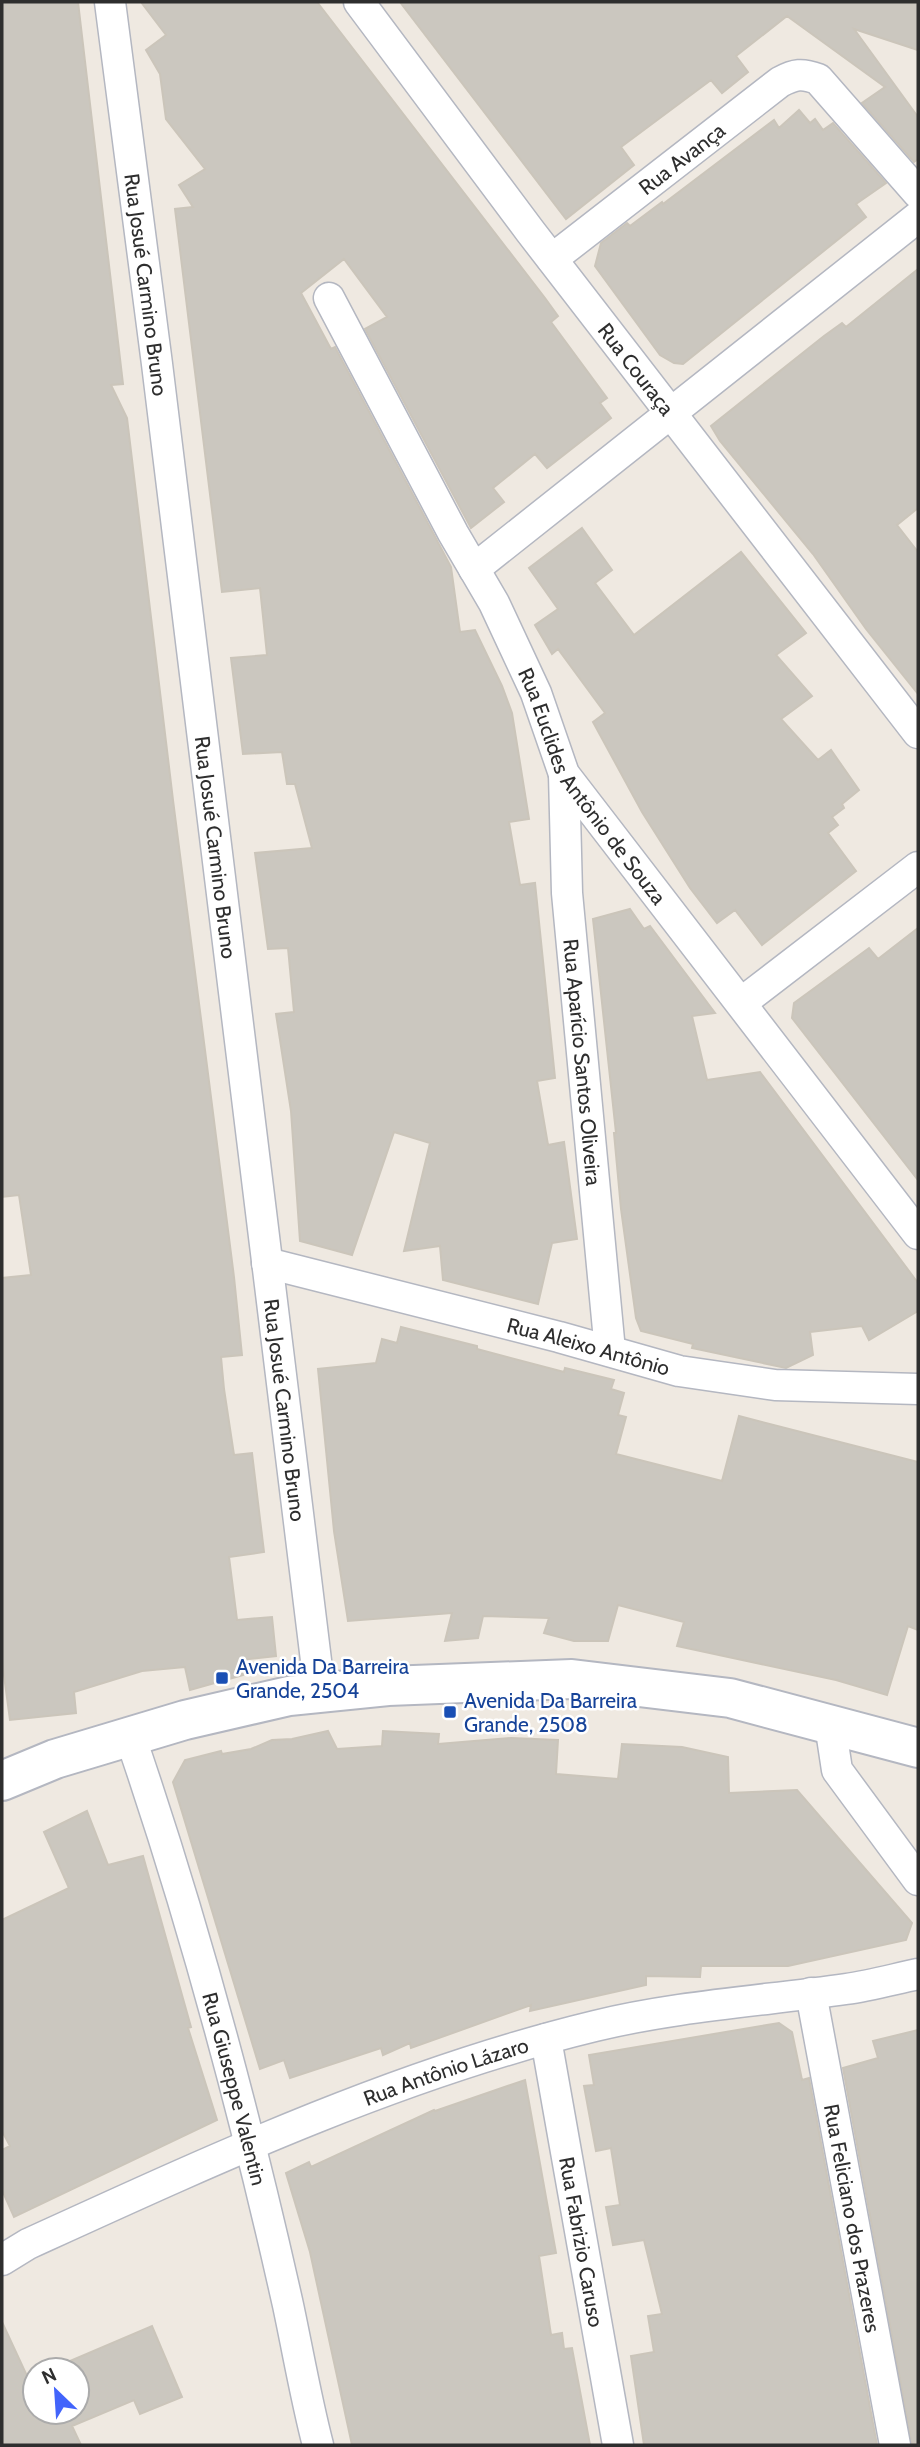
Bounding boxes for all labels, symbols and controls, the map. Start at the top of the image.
street label: Rua Avança [634,117,730,200]
street label: Rua Josué Carmino Bruno [120,172,173,397]
street label: Rua Couraça [593,318,680,420]
street label: Rua Euclides Antônio de Souza [513,664,672,909]
street label: Rua Josué Carmino Bruno [190,735,242,960]
street label: Rua Aparício Santos Oliveira [559,938,607,1187]
street label: Rua Josué Carmino Bruno [259,1297,311,1523]
street label: Rua Aleixo Antônio [504,1312,673,1380]
place label: Avenida Da Barreira Grande, 2504 [236,1654,409,1703]
marker: Avenida Da Barreira Grande, 2504 [214,1670,230,1686]
place label: Avenida Da Barreira Grande, 2508 [464,1688,637,1737]
marker: Avenida Da Barreira Grande, 2508 [442,1704,458,1720]
street label: Rua Giuseppe Valentin [198,1989,272,2188]
street label: Rua Antônio Lázaro [360,2032,531,2110]
street label: Rua Feliciano dos Prazeres [819,2102,886,2335]
street label: Rua Fabrizio Caruso [555,2155,609,2329]
north arrow [21,2356,91,2426]
text: N [38,2363,60,2389]

